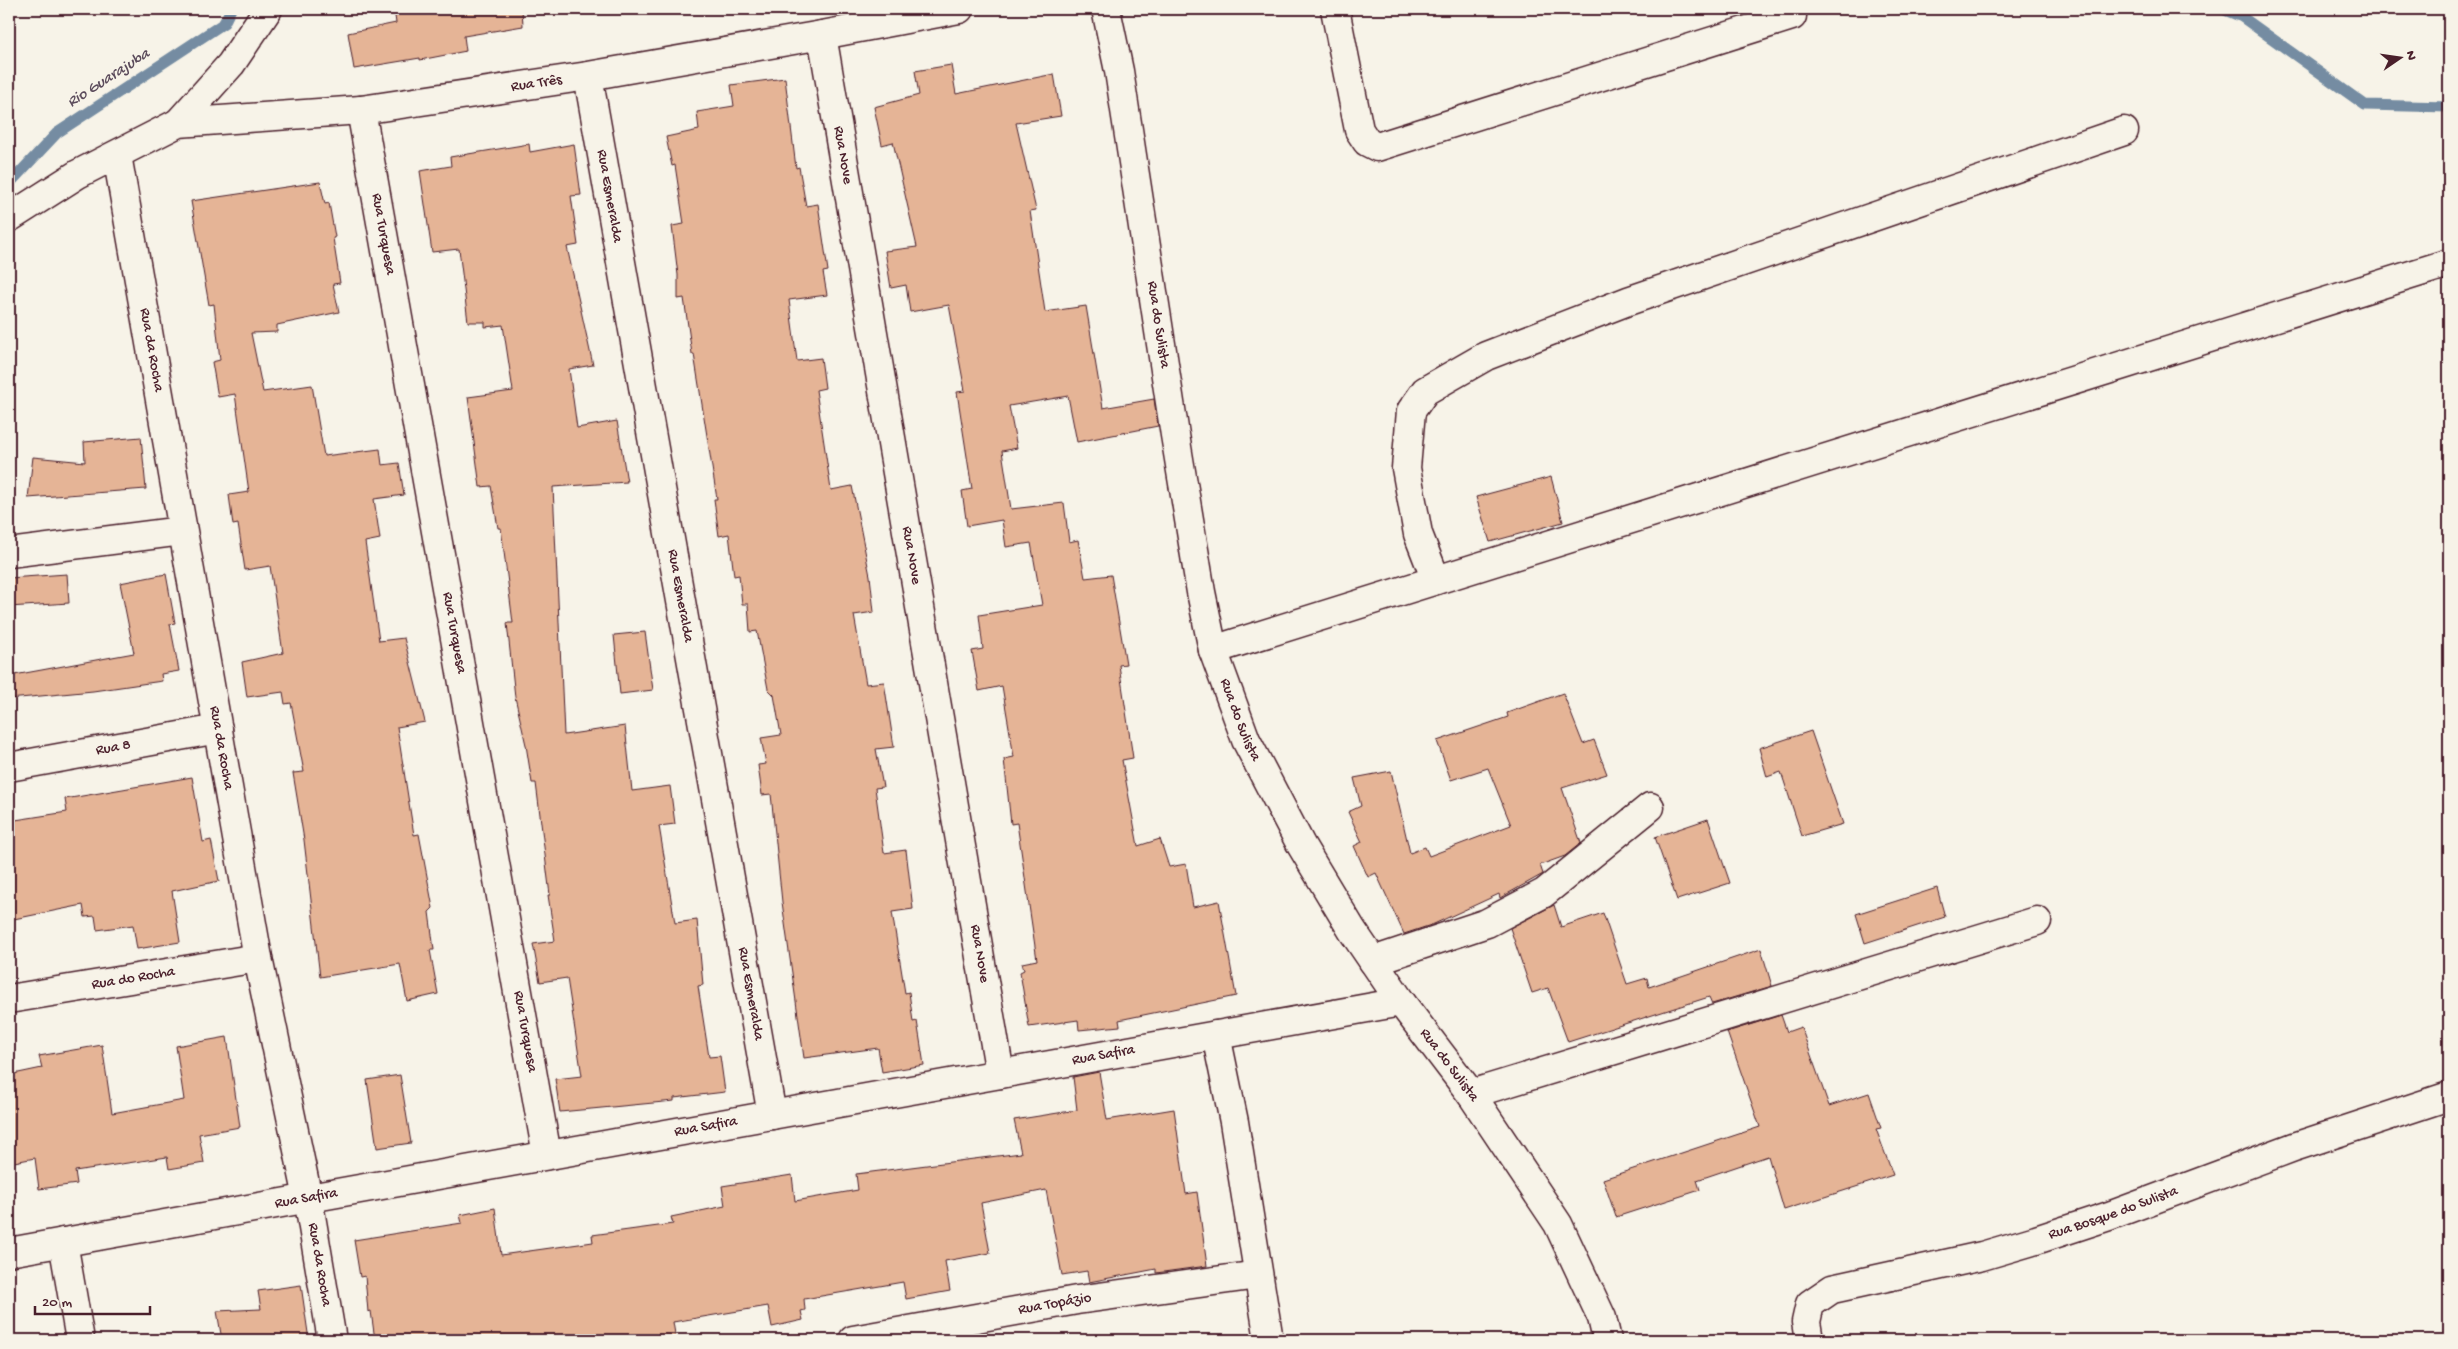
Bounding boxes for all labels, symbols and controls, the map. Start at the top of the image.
north arrow [2376,32,2426,82]
water label: Rio Guarajuba [64,45,155,113]
text: N [2401,49,2420,62]
street label: Rua Três [510,71,564,96]
street label: Rua Nove [829,125,856,186]
street label: Rua Esmeralda [592,148,626,245]
street label: Rua Turquesa [367,192,399,277]
street label: Rua do Sulista [1142,280,1174,370]
street label: Rua da Rocha [135,307,168,394]
street label: Rua Nove [897,525,925,586]
street label: Rua Esmeralda [663,548,697,645]
street label: Rua Turquesa [438,591,470,676]
street label: Rua do Sulista [1215,676,1265,765]
street label: Rua da Rocha [205,705,237,792]
street label: Rua 8 [94,736,132,760]
street label: Rua Nove [966,923,993,984]
street label: Rua Esmeralda [733,946,768,1042]
street label: Rua do Rocha [90,963,177,994]
street label: Rua Turquesa [509,989,541,1074]
street label: Rua do Sulista [1415,1025,1483,1106]
street label: Rua Safira [1071,1041,1137,1070]
street label: Rua Safira [673,1112,739,1141]
street label: Rua Bosque do Sulista [2046,1182,2181,1244]
street label: Rua Safira [273,1184,340,1213]
street label: Rua da Rocha [303,1221,335,1309]
scale bar [35,1284,150,1316]
street label: Rua Topázio [1017,1289,1093,1319]
text: 20 m [42,1294,72,1312]

